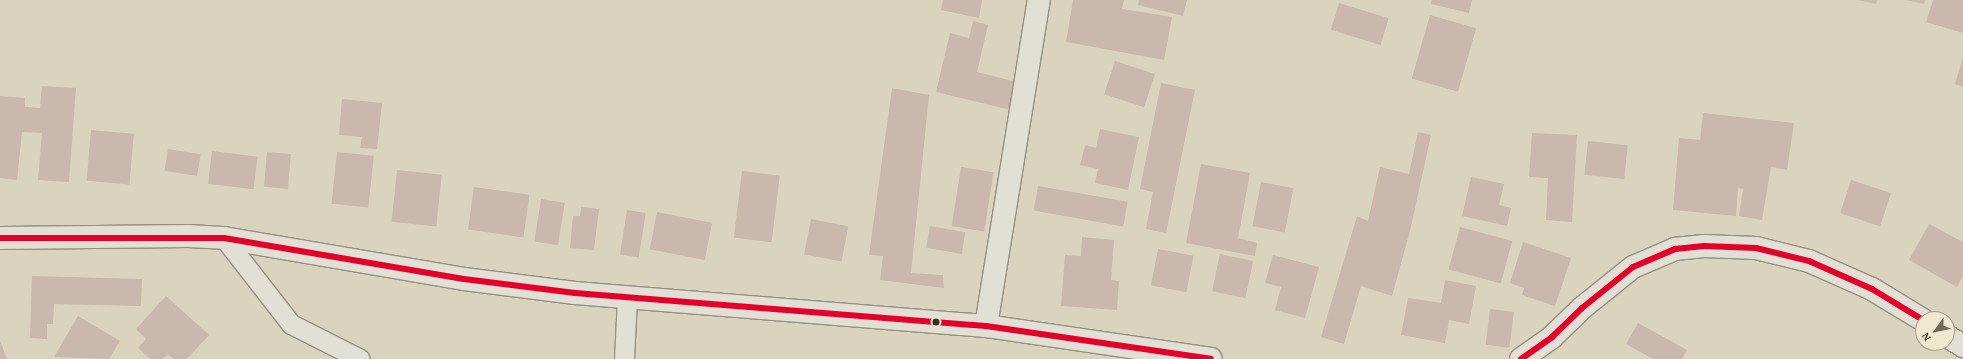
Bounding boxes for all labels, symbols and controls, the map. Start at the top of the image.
north arrow [1915,311,1955,351]
unlabelled marker [931,317,941,327]
text: N [1917,330,1934,344]

